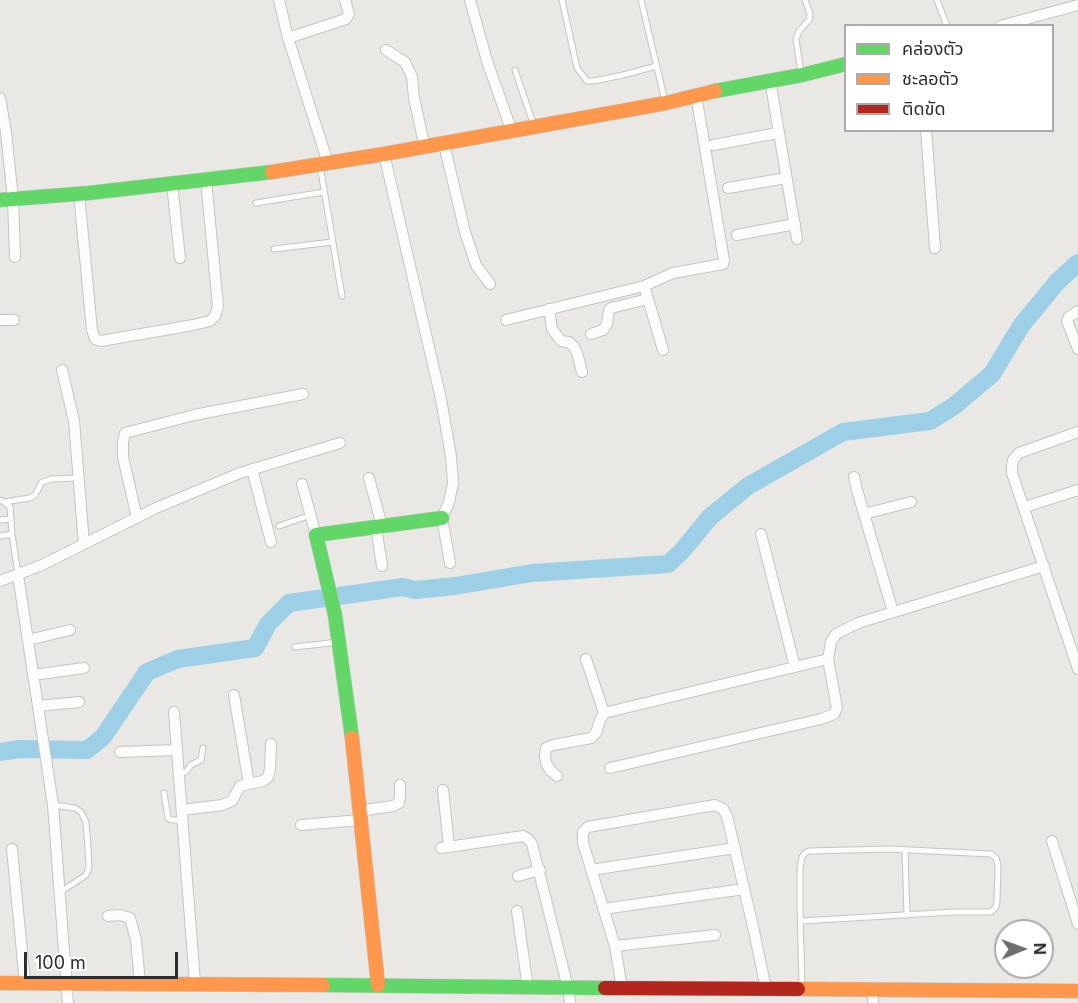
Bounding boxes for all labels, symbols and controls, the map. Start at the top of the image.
legend [844,24,1054,132]
text: คล่องตัว [902,38,964,59]
text: ชะลอตัว [902,68,959,89]
text: ติดขัด [902,98,945,119]
north arrow [994,919,1054,979]
scale bar [27,940,182,978]
text: N [1030,942,1050,955]
text: 100 m [35,952,86,973]

